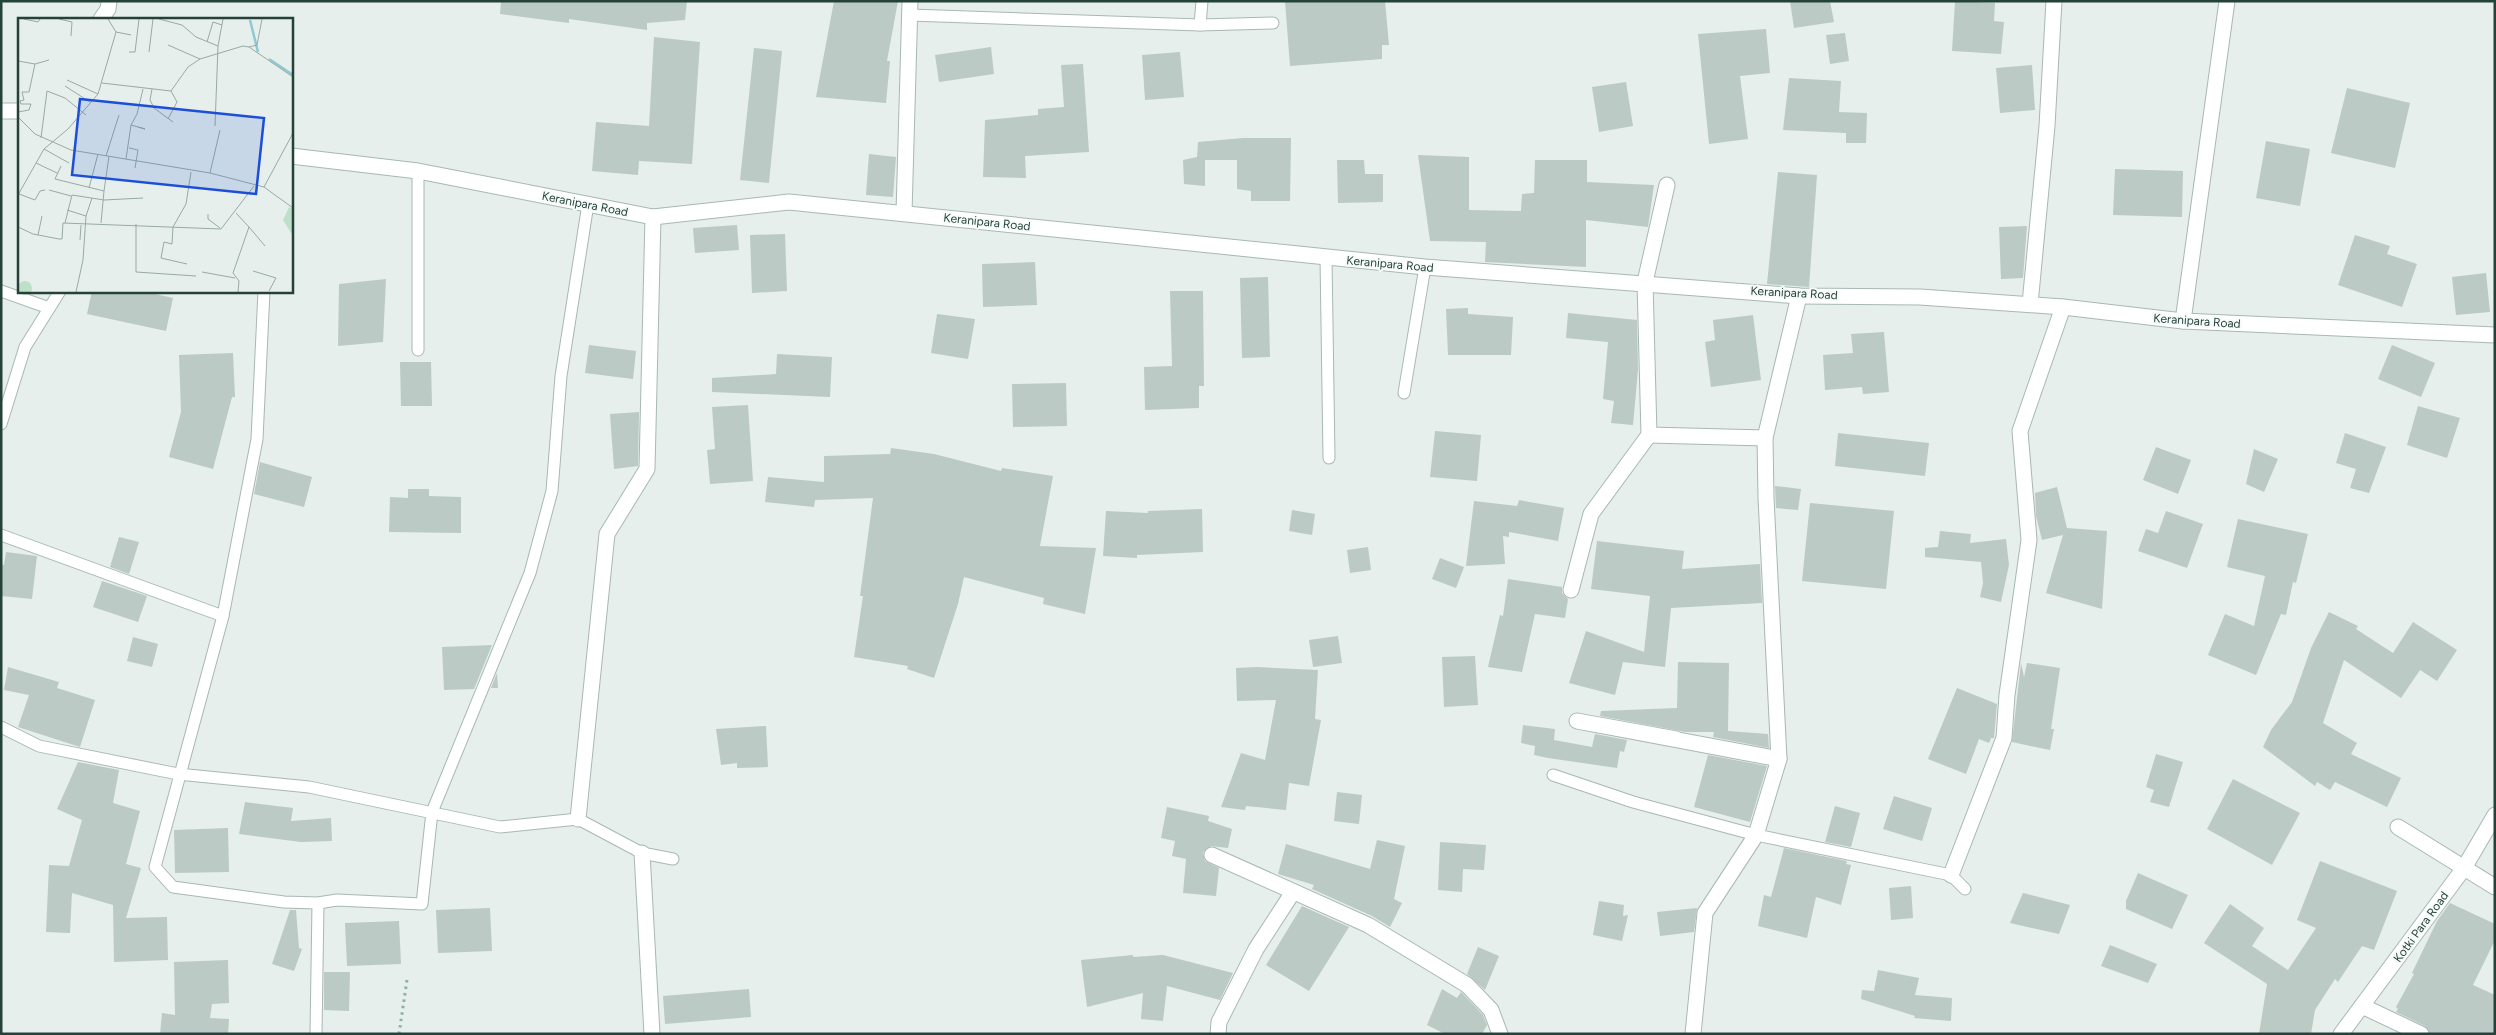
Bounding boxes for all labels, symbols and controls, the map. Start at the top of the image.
inset map [18,18,292,292]
street label: Keranipara Road [541,189,629,219]
street label: Keranipara Road [943,210,1031,234]
street label: Keranipara Road [1346,253,1434,275]
street label: Keranipara Road [1750,284,1838,302]
street label: Keranipara Road [2153,311,2241,331]
street label: Kotki Para Road [2391,889,2451,965]

